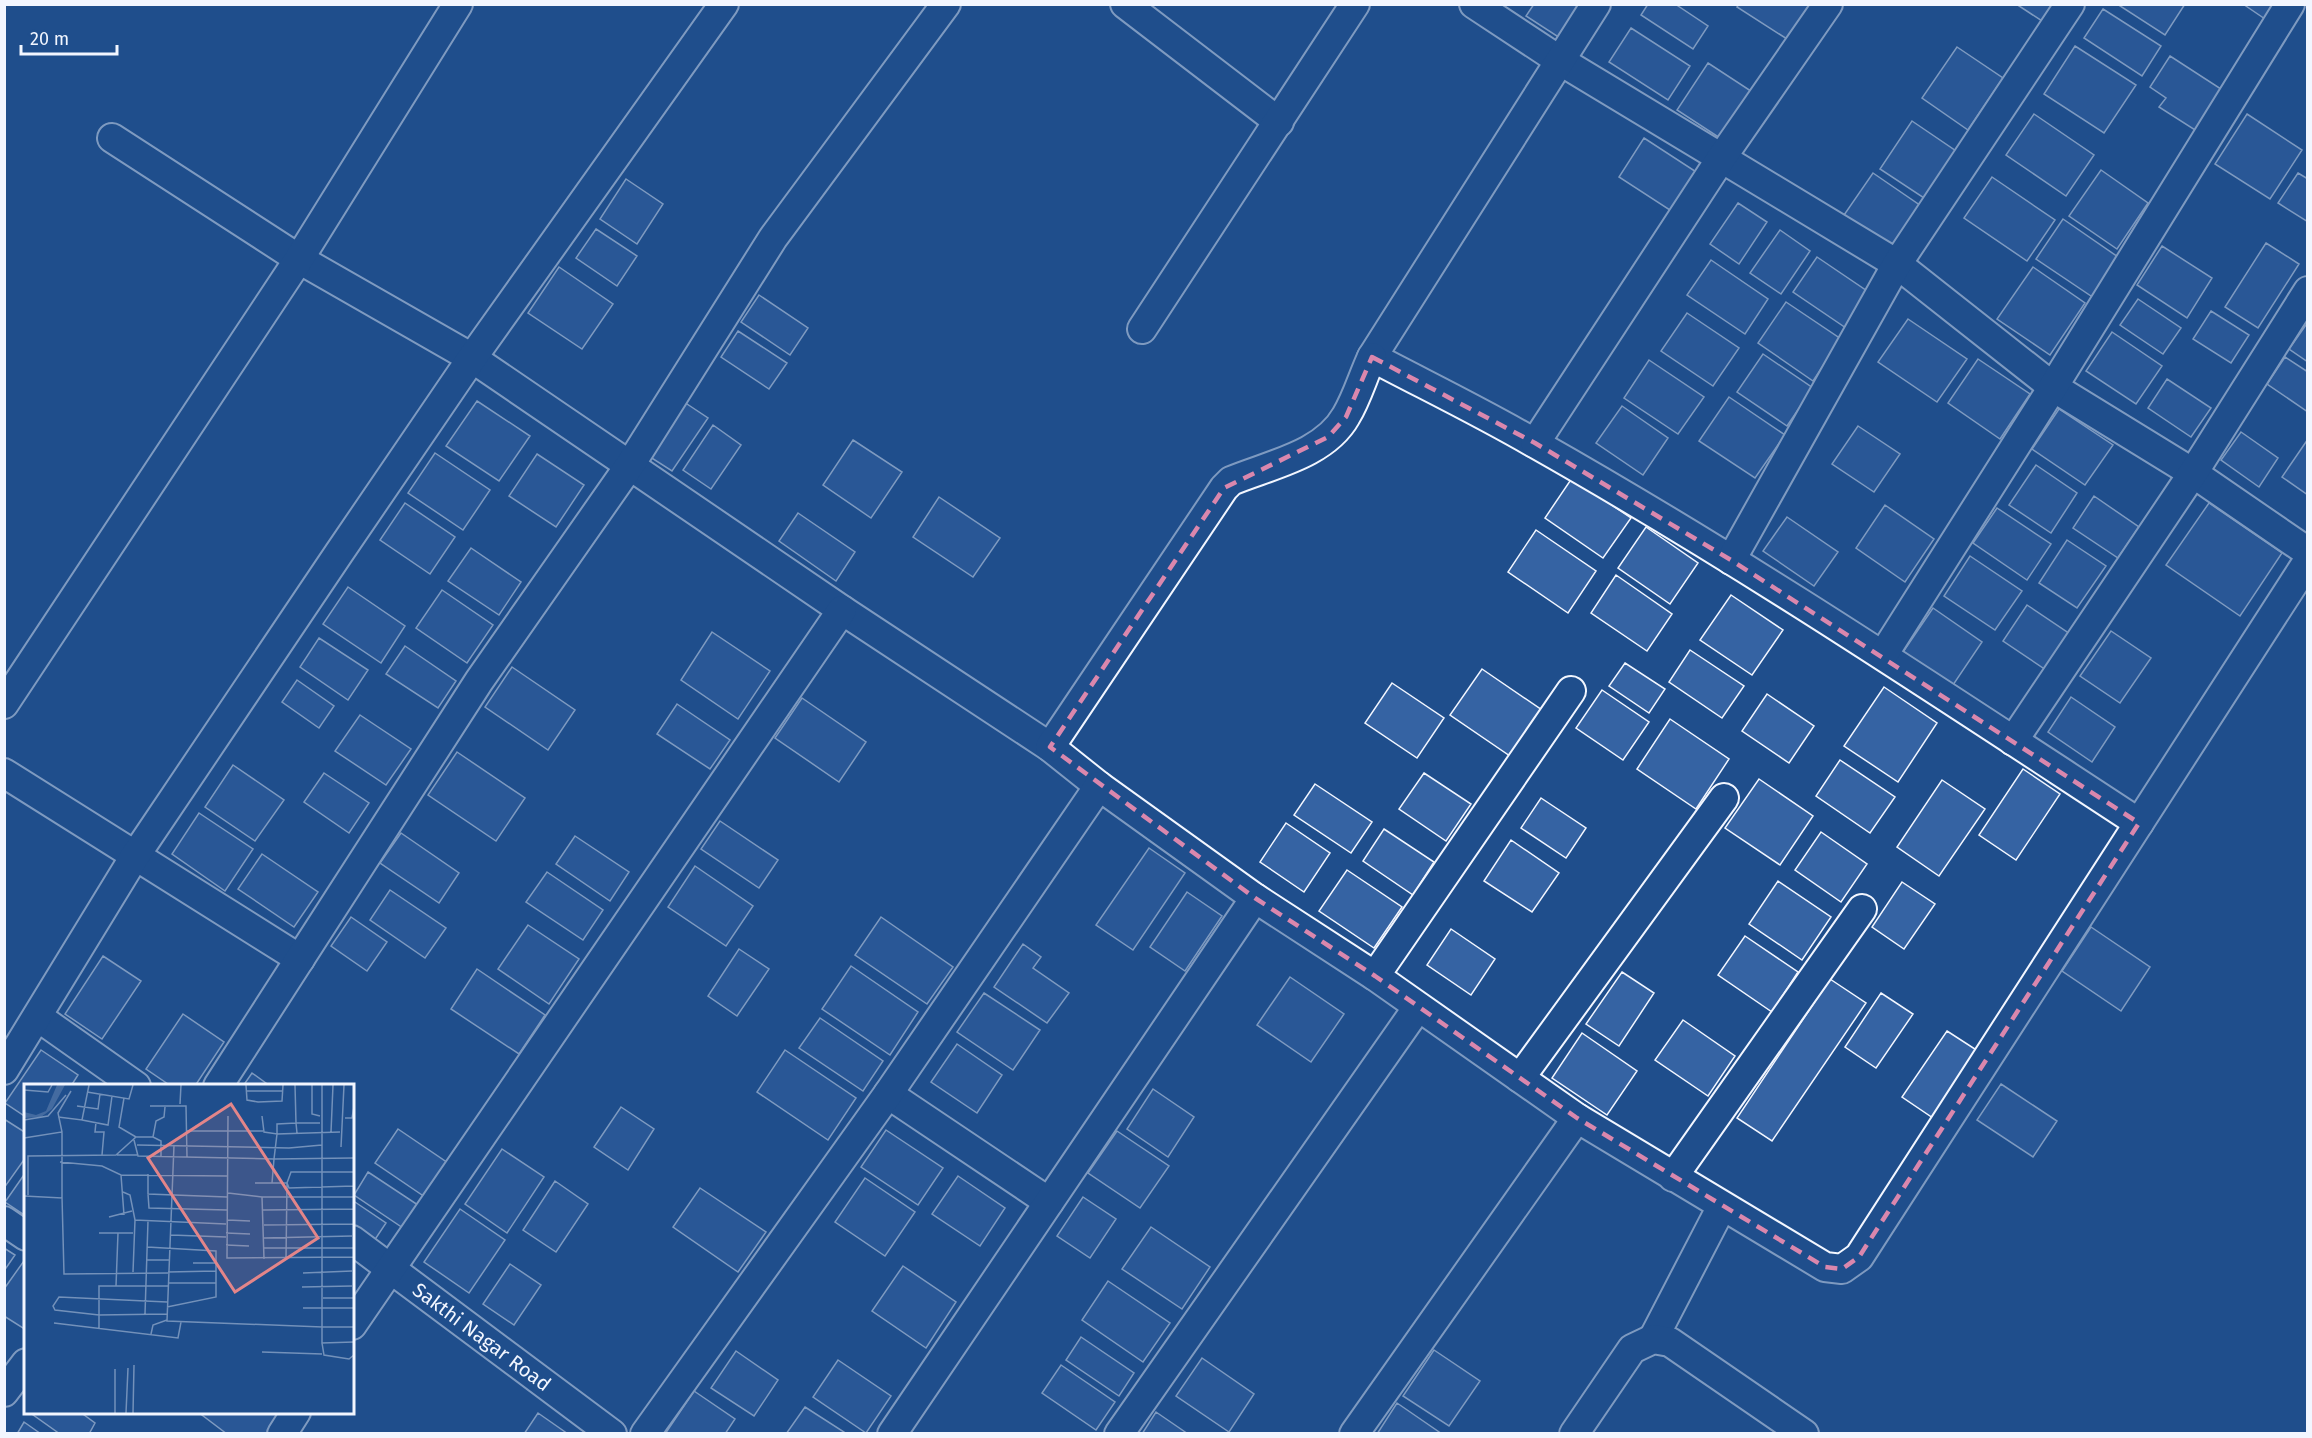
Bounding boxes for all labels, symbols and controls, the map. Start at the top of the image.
scale bar [21,18,117,56]
text: 20 m [30,28,69,50]
inset map [24,1084,354,1414]
street label: Sakthi Nagar Road [408,1277,556,1396]

